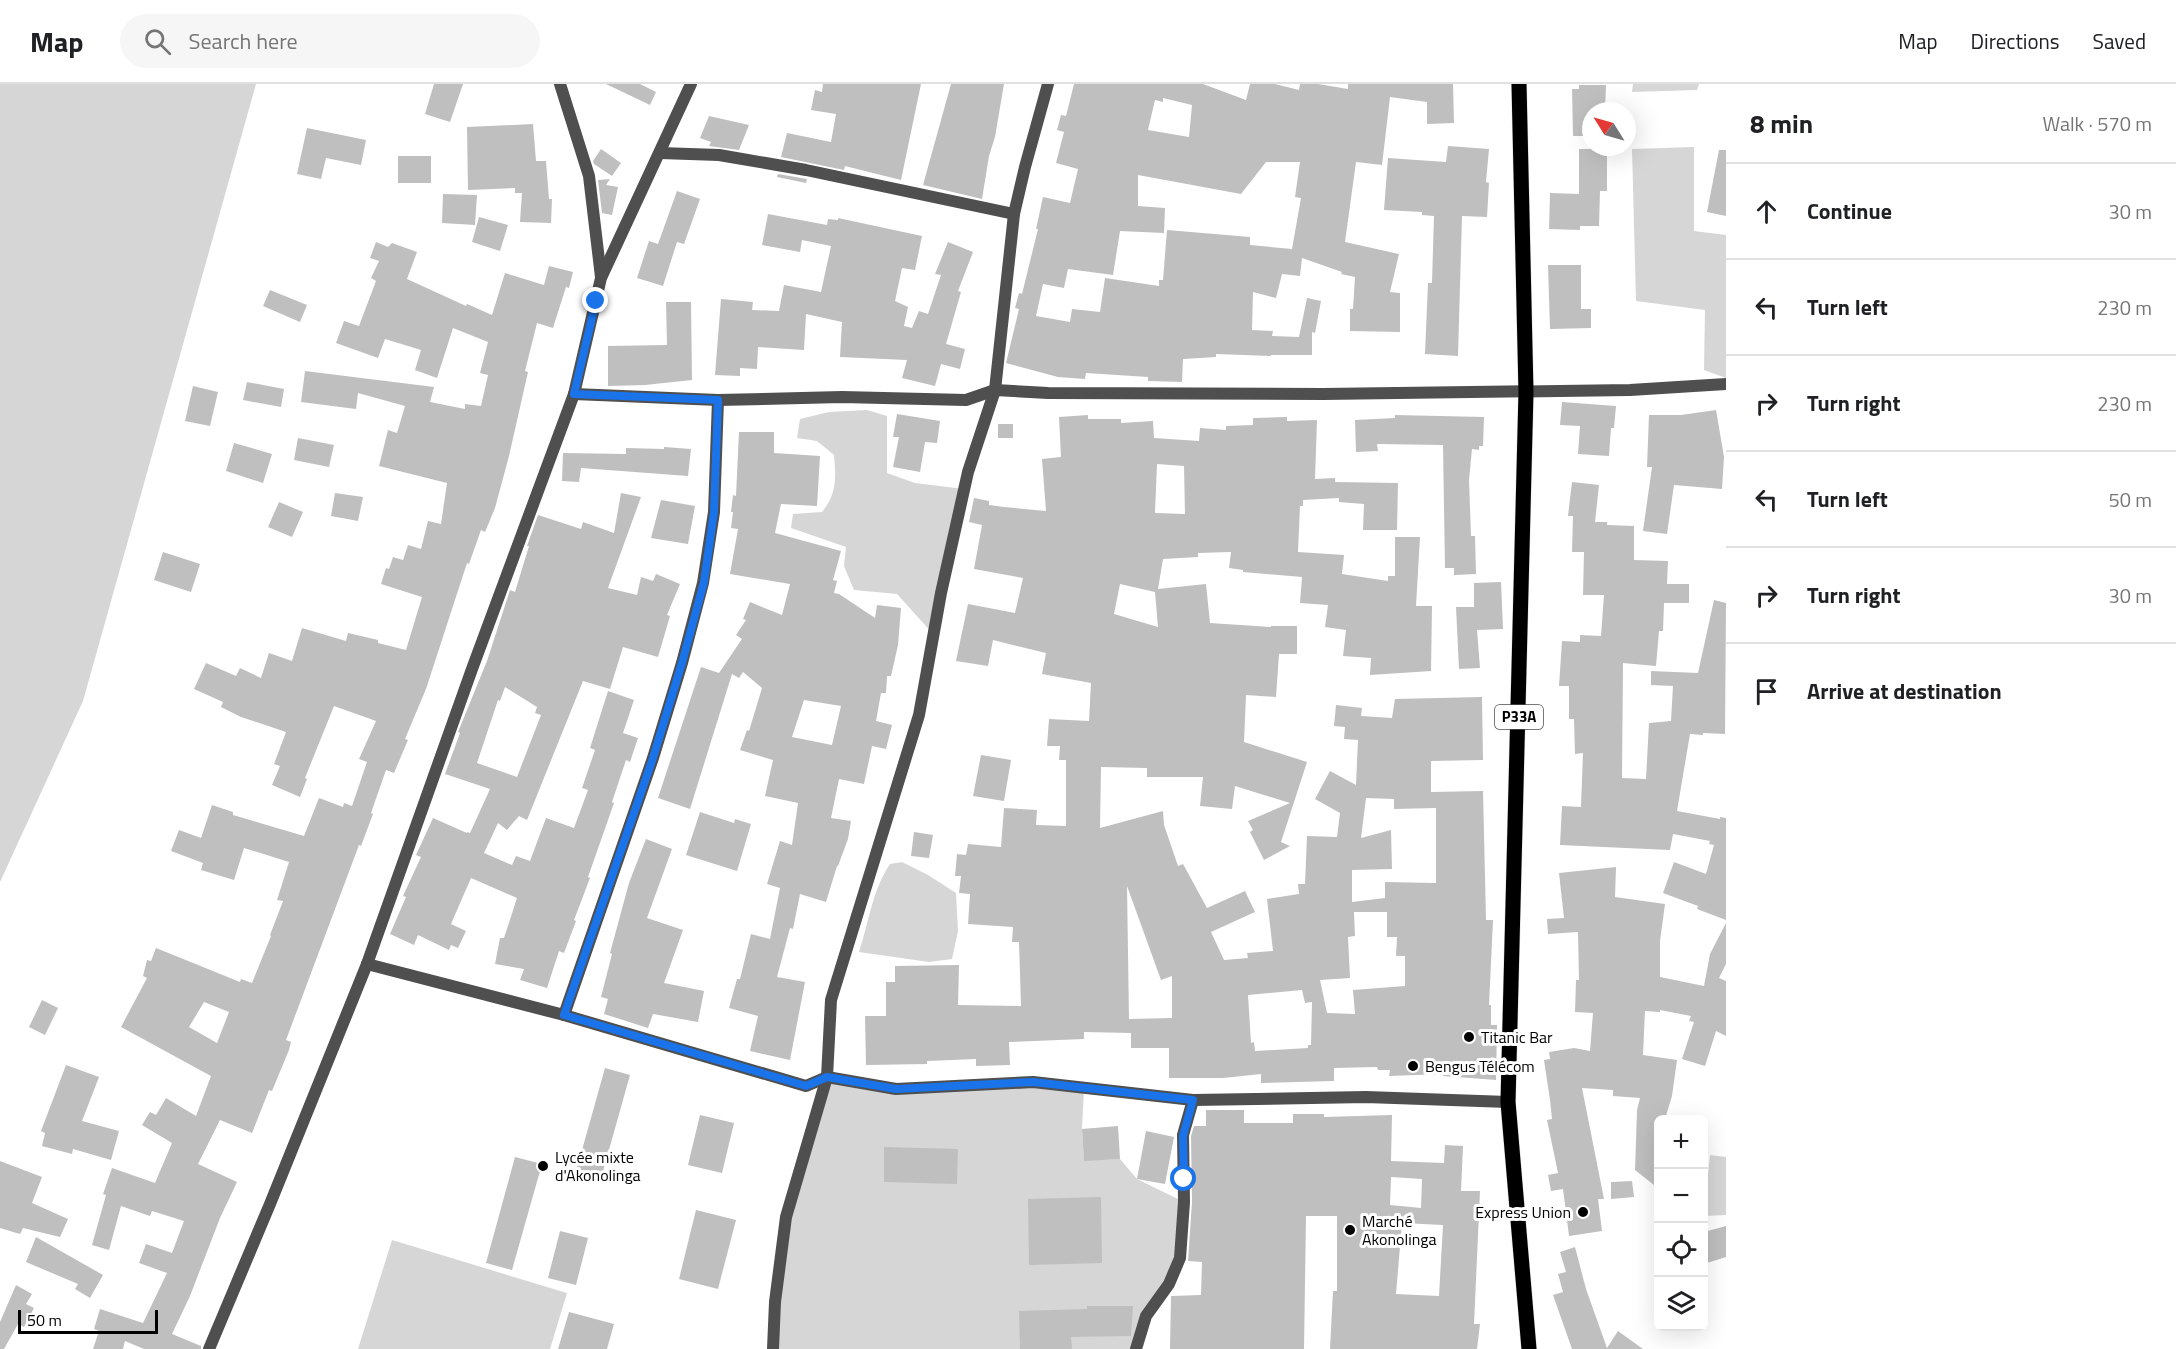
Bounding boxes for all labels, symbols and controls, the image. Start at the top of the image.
search box [120,14,540,68]
text: Map [30,20,84,63]
text: Search here [189,24,298,58]
icon: search [141,25,174,58]
text: Map [1898,25,1938,57]
text: Directions [1971,25,2060,57]
text: Saved [2093,25,2146,57]
north arrow [1582,102,1636,156]
text: 8 min [1750,104,1813,143]
text: Walk · 570 m [2043,108,2152,139]
text: Continue [1807,194,1892,228]
icon: ahead [1750,195,1783,228]
text: 30 m [2108,196,2152,227]
route end [582,287,608,313]
text: Turn left [1807,290,1888,324]
icon: left [1750,291,1783,324]
text: 230 m [2097,292,2152,323]
text: Turn right [1807,386,1901,420]
icon: right [1750,387,1783,420]
text: 230 m [2097,388,2152,419]
text: Turn left [1807,482,1888,516]
icon: left [1750,483,1783,516]
text: 50 m [2108,484,2152,515]
text: Turn right [1807,578,1901,612]
icon: right [1750,579,1783,612]
text: 30 m [2108,580,2152,611]
text: Arrive at destination [1807,674,2002,708]
icon: arrive [1750,675,1783,708]
road number: P33A [1495,705,1543,729]
place label: Titanic Bar [1481,1025,1553,1049]
marker: Titanic Bar [1462,1030,1476,1044]
place label: Bengus Télécom [1425,1054,1535,1078]
marker: Bengus Télécom [1406,1059,1420,1073]
map controls [1654,1115,1708,1331]
button: + [1654,1115,1708,1169]
place label: Lycée mixte d'Akonolinga [555,1145,641,1187]
marker: Lycée mixte d'Akonolinga [536,1159,550,1173]
route start [1170,1165,1196,1191]
button: − [1654,1169,1708,1223]
place label: Express Union [1475,1200,1571,1224]
marker: Express Union [1576,1205,1590,1219]
place label: Marché Akonolinga [1362,1209,1437,1251]
marker: Marché Akonolinga [1343,1223,1357,1237]
button: locate [1654,1223,1708,1277]
button: layers [1654,1277,1708,1331]
scale bar [18,1307,158,1334]
text: 50 m [27,1308,62,1332]

